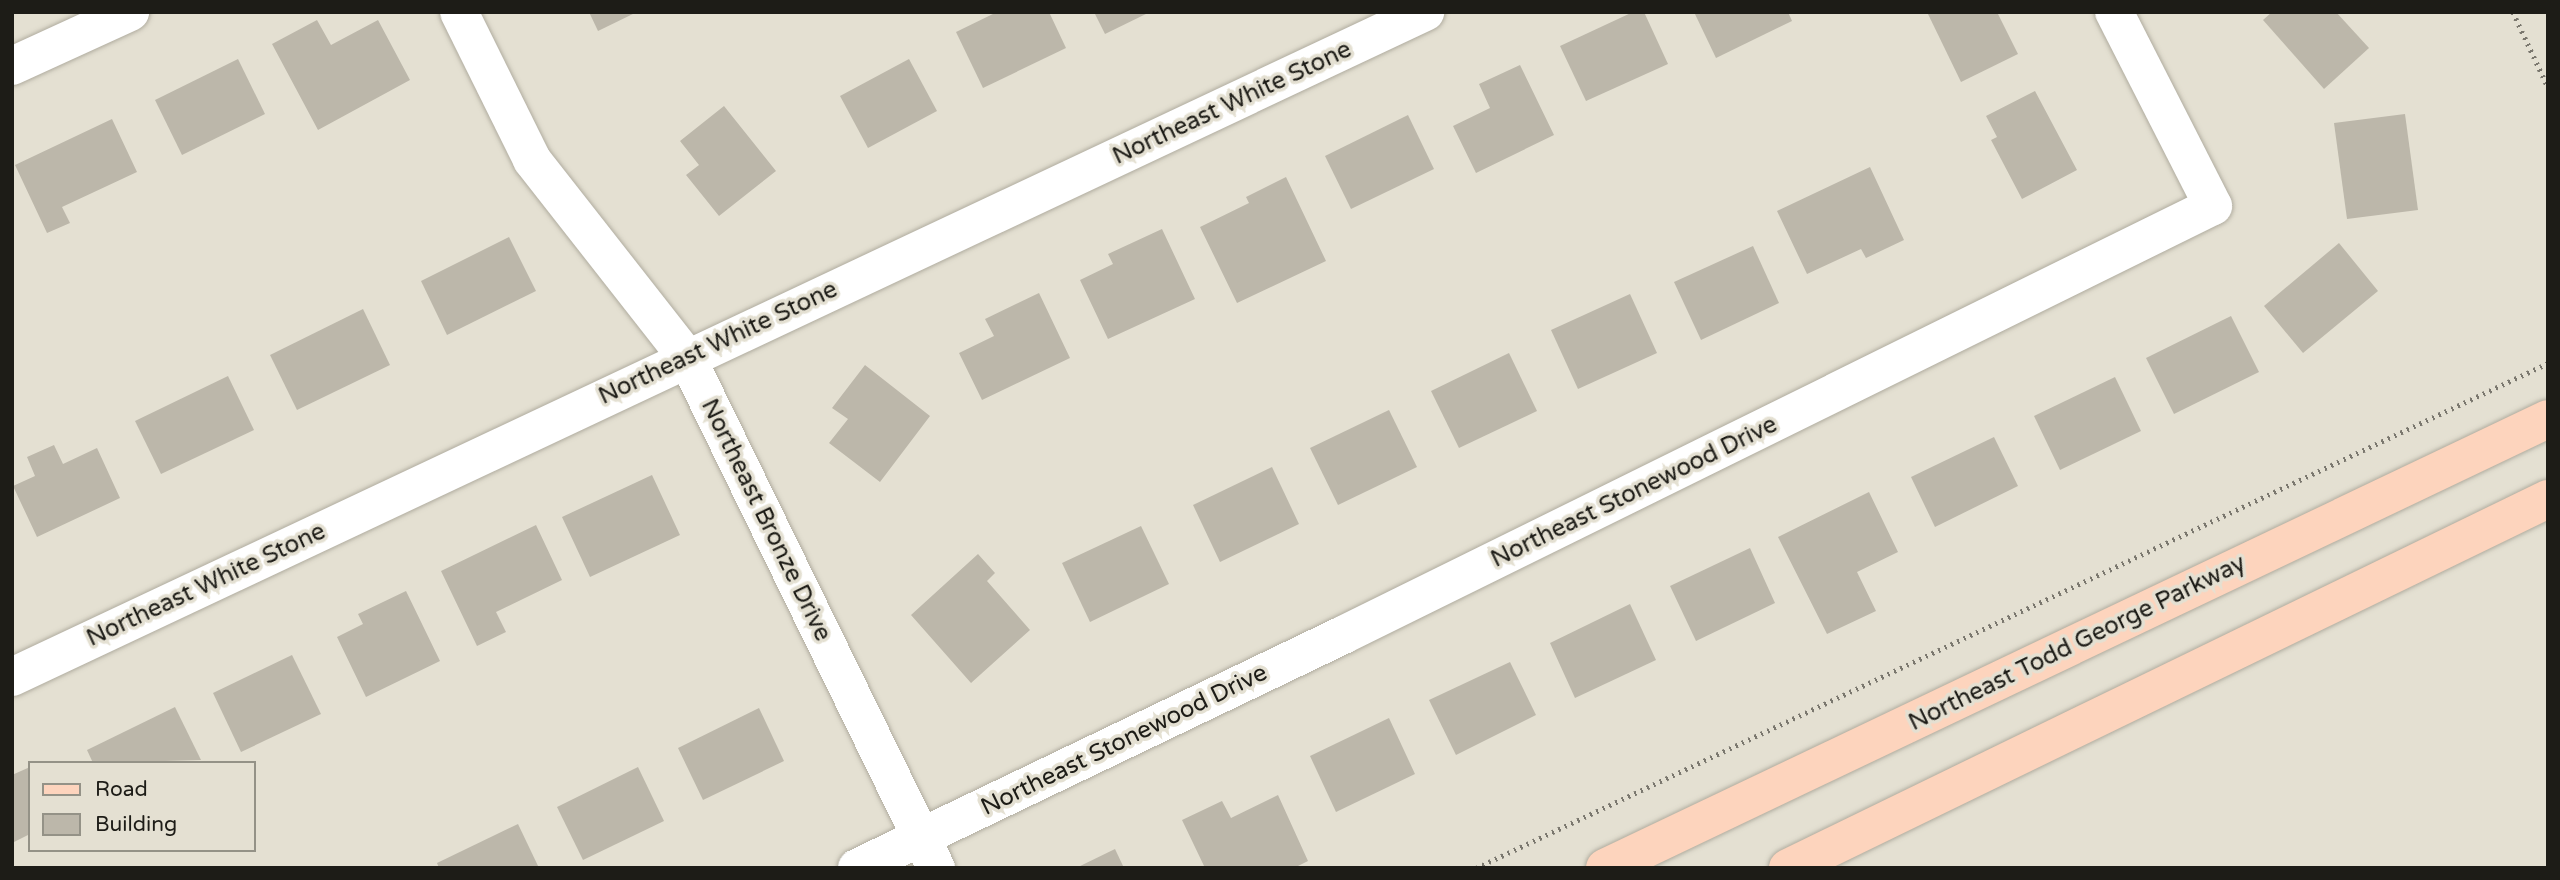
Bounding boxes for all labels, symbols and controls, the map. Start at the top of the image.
street label: Northeast White Stone [1108,35,1356,171]
street label: Northeast White Stone [594,275,842,411]
street label: Northeast Bronze Drive [695,394,837,646]
street label: Northeast Stonewood Drive [1486,410,1782,574]
street label: Northeast White Stone [82,517,330,653]
street label: Northeast Todd George Parkway [1904,549,2250,737]
street label: Northeast Stonewood Drive [976,658,1272,822]
legend [28,761,256,852]
text: Road [95,777,148,802]
text: Building [95,812,177,837]

